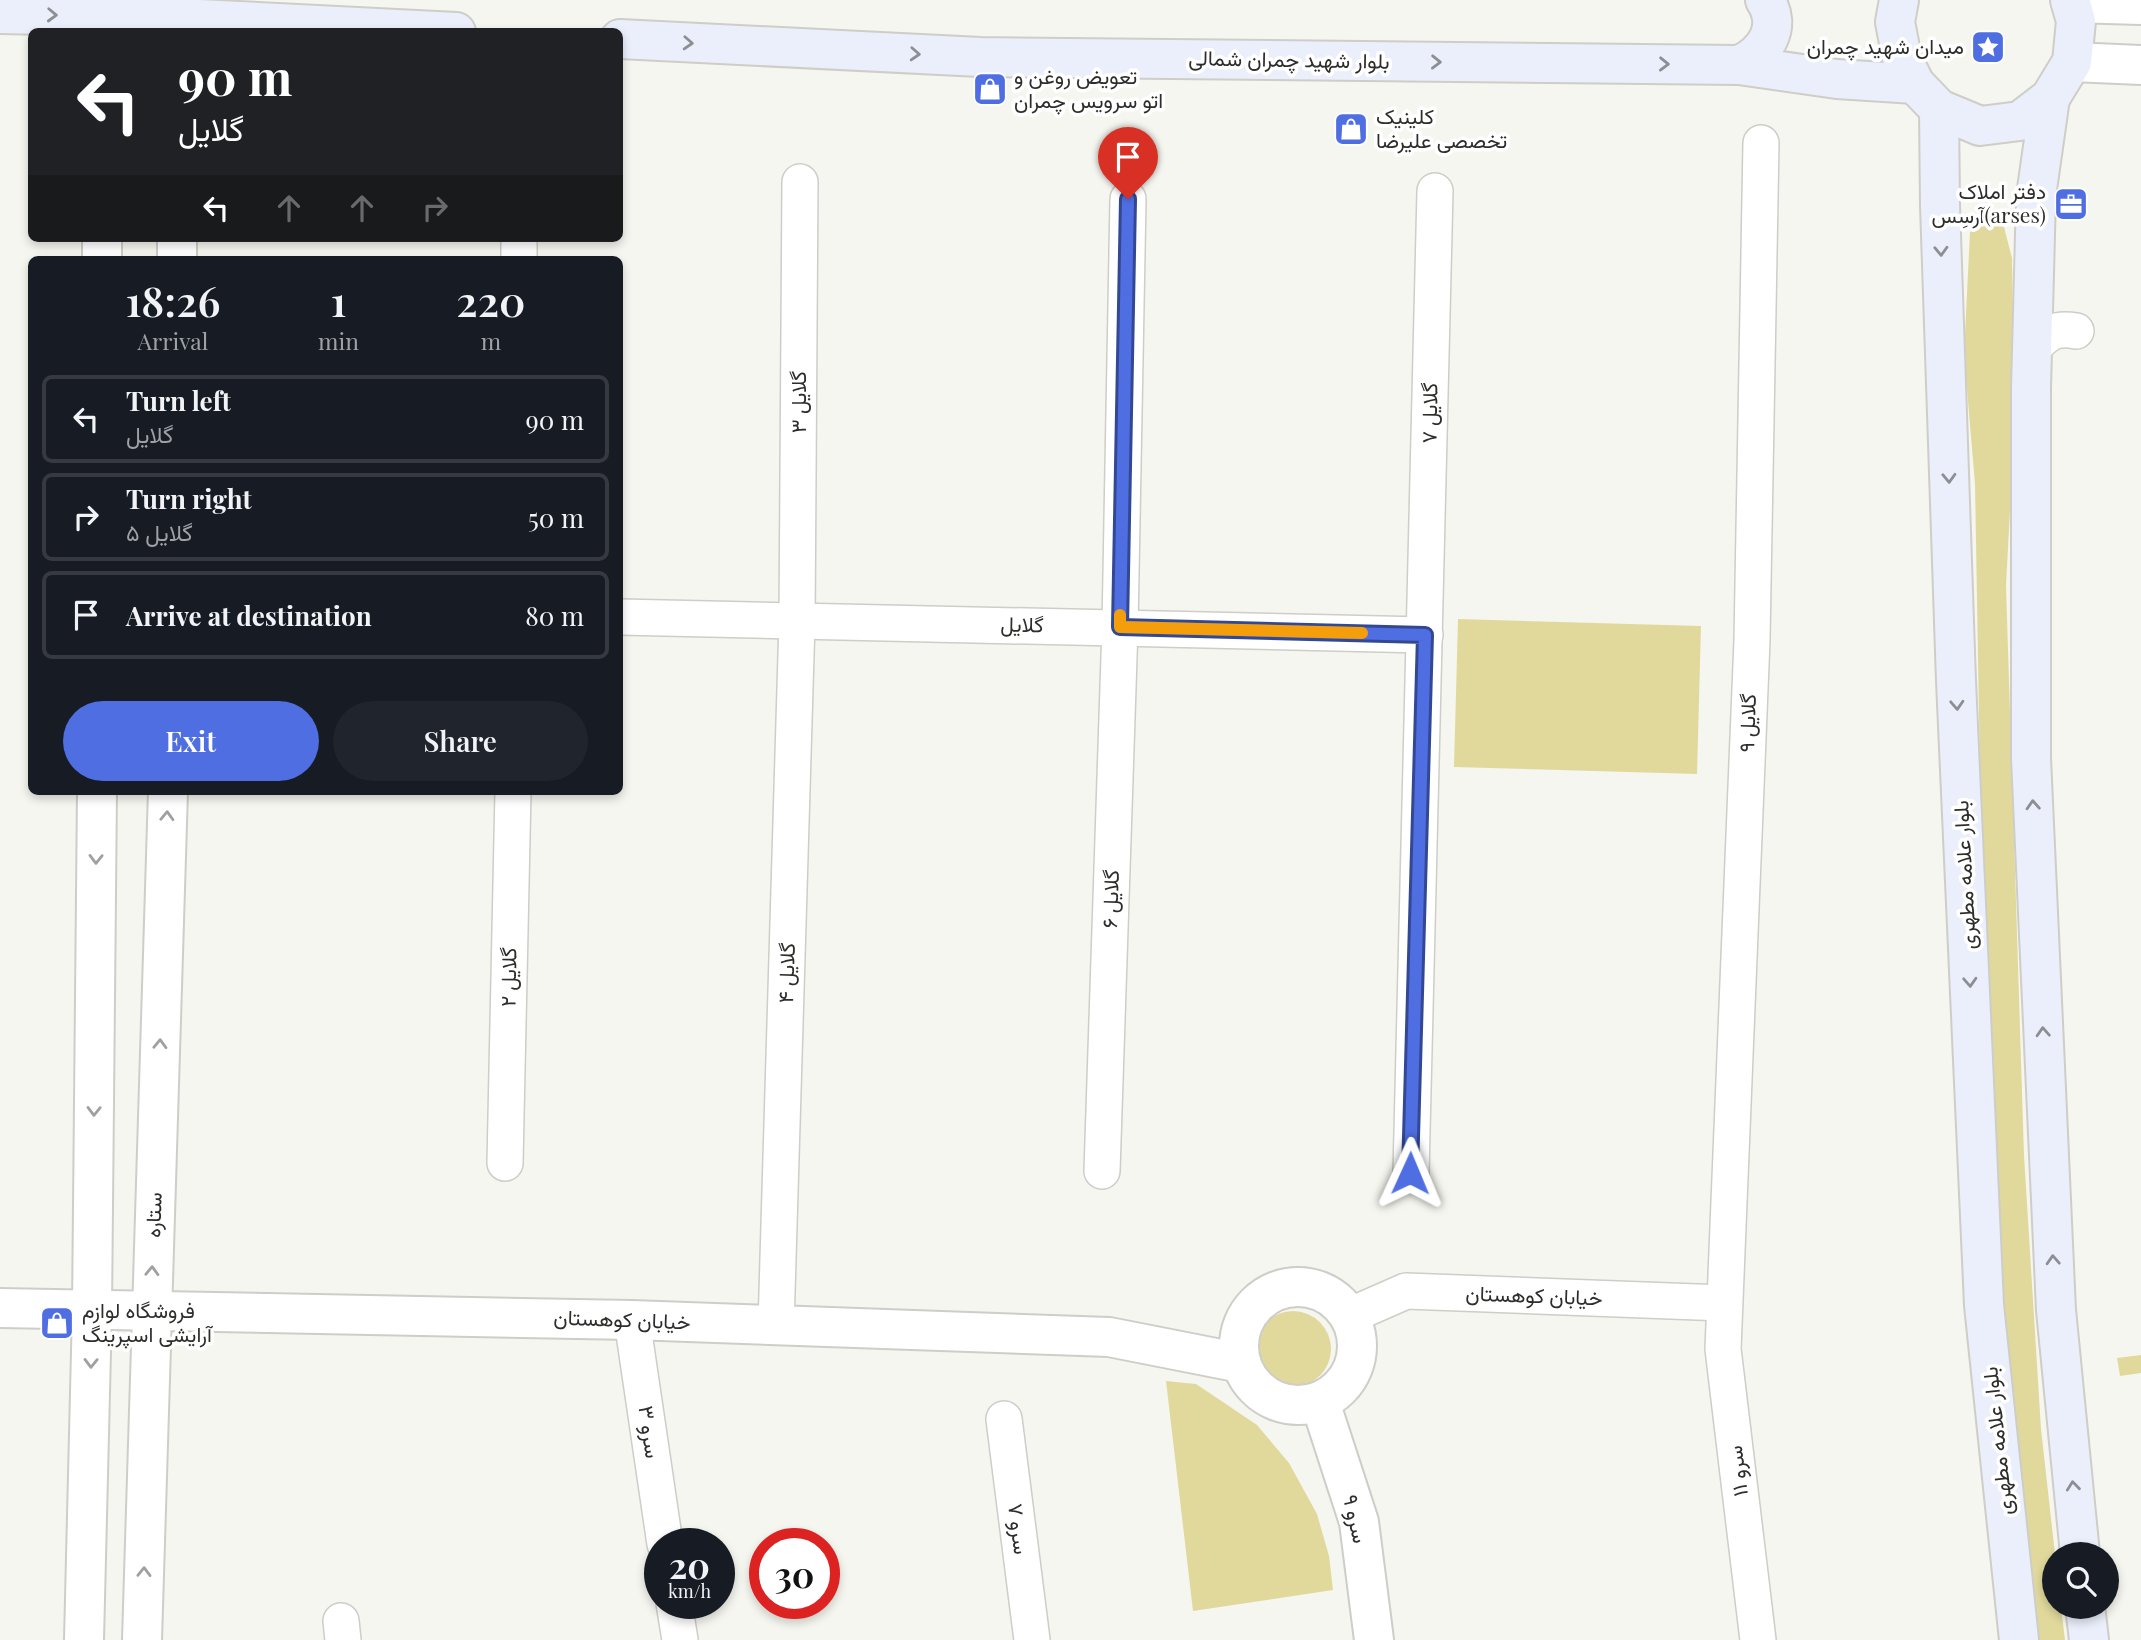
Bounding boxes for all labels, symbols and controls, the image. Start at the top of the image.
one-way arrow [47,8,58,23]
place icon: میدان شهید چمران [1969,28,2007,66]
place label: میدان شهید چمران [1807,31,1964,61]
one-way arrow [682,35,693,50]
street label: بلوار شهید چمران شمالی [1188,42,1390,76]
text: 90 m [178,43,292,108]
one-way arrow [910,46,921,61]
one-way arrow [1432,54,1442,70]
icon: left [63,56,154,147]
one-way arrow [1659,56,1670,72]
place label: تعویض روغن و اتو سرویس چمران [1014,61,1163,115]
shop icon: تعویض روغن و اتو سرویس چمران [971,70,1009,108]
place label: کلینیک تخصصی علیرضا [1376,101,1507,154]
text: گلایل [178,106,244,149]
shop icon: کلینیک تخصصی علیرضا [1332,110,1370,148]
pin [1098,127,1158,199]
icon: arrive [1109,138,1147,176]
place label: دفتر املاک آرسِس(arses) [1931,176,2046,229]
office icon: دفتر املاک آرسِس(arses) [2052,185,2090,223]
icon: left [197,189,235,227]
icon: ahead [270,189,308,227]
icon: ahead [343,189,381,227]
icon: right [416,189,454,227]
one-way arrow [1934,245,1949,256]
text: 18:26 [125,272,221,328]
text: 1 [330,272,346,328]
text: 220 [456,272,526,328]
text: Arrival [138,325,208,356]
text: min [318,325,359,356]
text: m [481,325,501,356]
street label: گلایل ۳ [783,371,811,433]
street label: گلایل ۷ [1413,382,1443,444]
text: Turn left [126,383,231,418]
icon: left [67,400,105,438]
text: 90 m [526,402,584,437]
text: گلایل [126,418,173,449]
one-way arrow [1942,473,1957,484]
text: Turn right [126,481,252,516]
icon: right [67,498,105,536]
text: 50 m [528,500,584,535]
text: گلایل ۵ [126,516,193,547]
icon: arrive [67,596,105,634]
text: Arrive at destination [126,598,372,633]
text: 80 m [525,598,584,633]
street label: گلایل [1000,609,1044,637]
street label: گلایل ۹ [1731,693,1761,753]
one-way arrow [1950,700,1965,711]
button: Exit [63,701,319,781]
button: Share [333,701,588,781]
one-way arrow [2026,799,2041,810]
street label: بلوار علامه مطهری [1945,800,1982,950]
one-way arrow [159,810,175,821]
one-way arrow [89,854,104,865]
street label: گلایل ۶ [1094,869,1124,929]
street label: گلایل ۴ [770,942,800,1004]
street label: گلایل ۲ [492,947,522,1007]
one-way arrow [1962,976,1977,987]
one-way arrow [2036,1026,2051,1037]
one-way arrow [152,1038,167,1049]
one-way arrow [86,1106,102,1117]
position arrow [1373,1136,1447,1210]
street label: ستاره [137,1192,168,1238]
one-way arrow [2046,1254,2061,1265]
one-way arrow [145,1265,160,1276]
street label: خیابان کوهستان [1465,1278,1603,1311]
place label: فروشگاه لوازم آرایشی اسپرینگ [82,1295,214,1349]
street label: خیابان کوهستان [553,1302,691,1335]
shop icon: فروشگاه لوازم آرایشی اسپرینگ [38,1304,76,1342]
one-way arrow [83,1358,99,1369]
street label: بلوار علامه مطهری [1974,1365,2019,1517]
street label: سرو ۳ [632,1404,669,1460]
street label: سرو ۱۱ [1719,1444,1754,1498]
one-way arrow [2066,1480,2081,1491]
street label: سرو ۹ [1337,1491,1376,1546]
street label: سرو ۷ [1002,1502,1037,1556]
speed limit sign: 30 [749,1528,840,1619]
text: 20 [669,1541,710,1588]
map controls [2042,1542,2119,1619]
button: search [2042,1542,2119,1619]
one-way arrow [136,1566,152,1577]
text: km/h [668,1579,711,1603]

